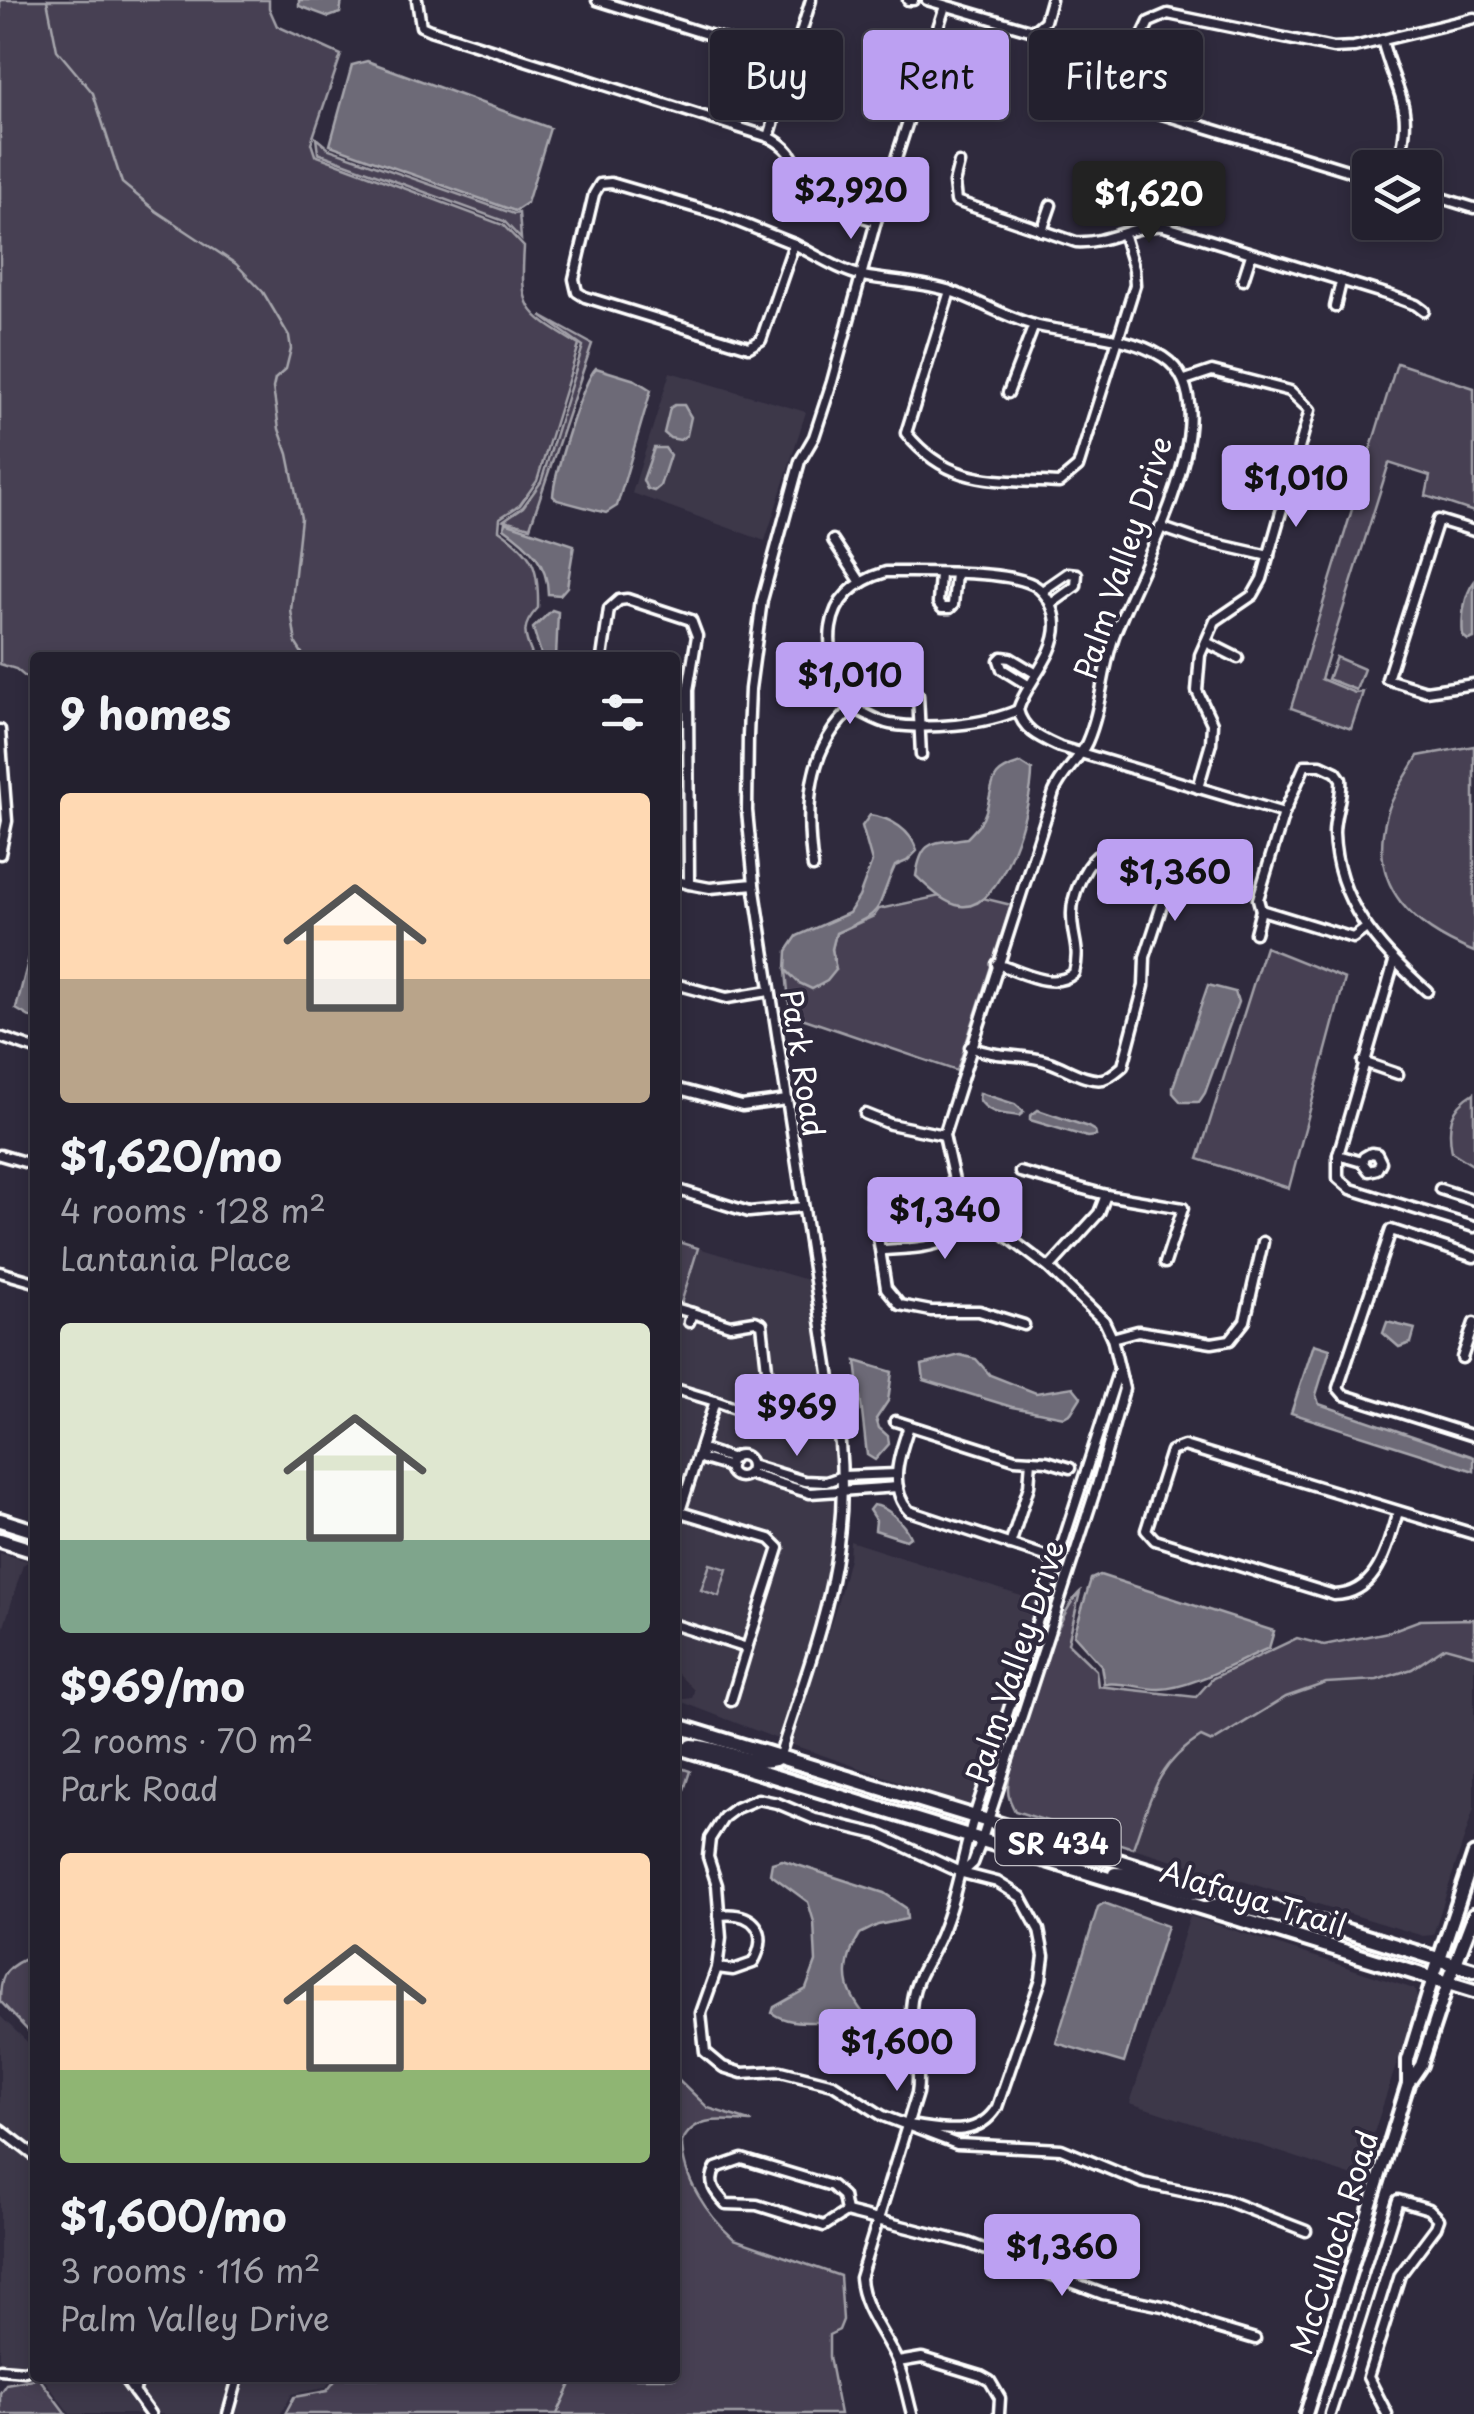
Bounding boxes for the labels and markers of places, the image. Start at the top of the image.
pin: $2,920 [770,157,932,242]
pin: $1,620 [1068,161,1230,246]
pin: $1,010 [1215,445,1377,530]
pin: $1,010 [769,642,931,727]
pin: $1,360 [1094,839,1256,924]
pin: $1,340 [864,1177,1026,1262]
pin: $969 [738,1374,856,1459]
pin: $1,600 [816,2009,978,2094]
pin: $1,360 [981,2214,1143,2299]

